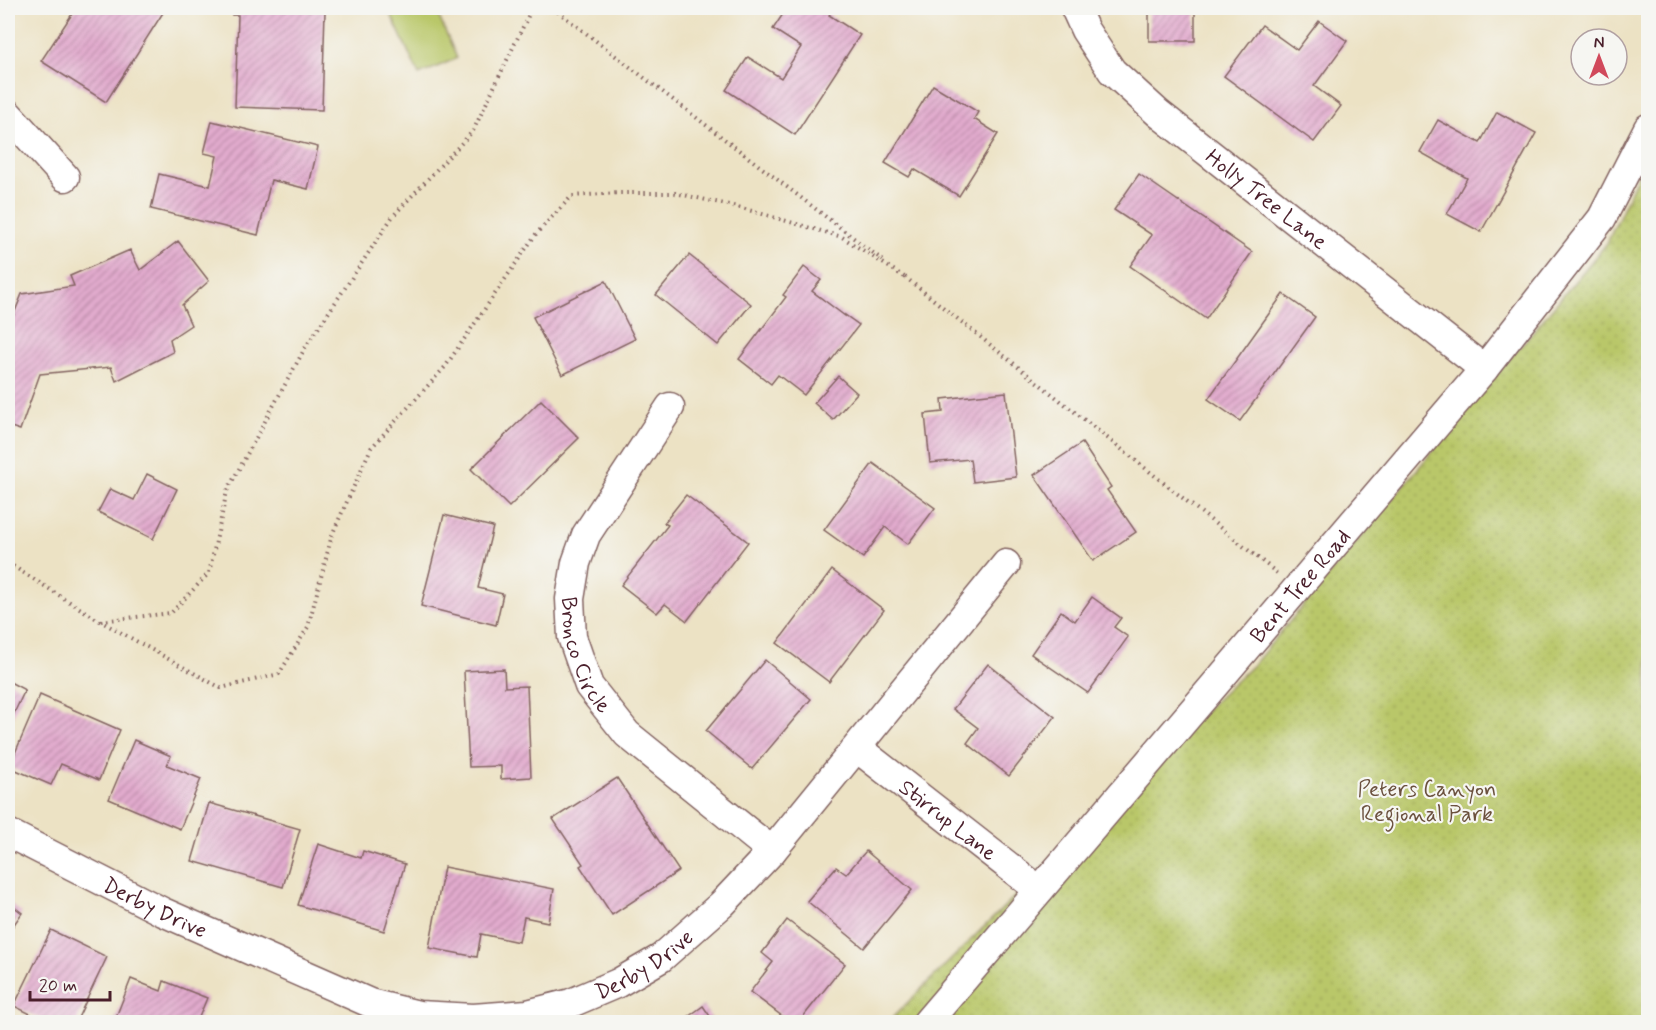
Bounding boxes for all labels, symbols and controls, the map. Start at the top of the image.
north arrow [1569,27,1629,87]
text: N [1594,33,1604,54]
street label: Holly Tree Lane [1199,144,1332,257]
street label: Bent Tree Road [1245,524,1358,649]
street label: Bronco Circle [554,596,617,719]
street label: Stirrup Lane [893,774,1002,868]
park label: Peters Canyon Regional Park [1358,776,1496,832]
street label: Derby Drive [98,872,211,946]
street label: Derby Drive [591,924,700,1007]
scale bar [30,964,110,1002]
text: 20 m [39,974,77,998]

